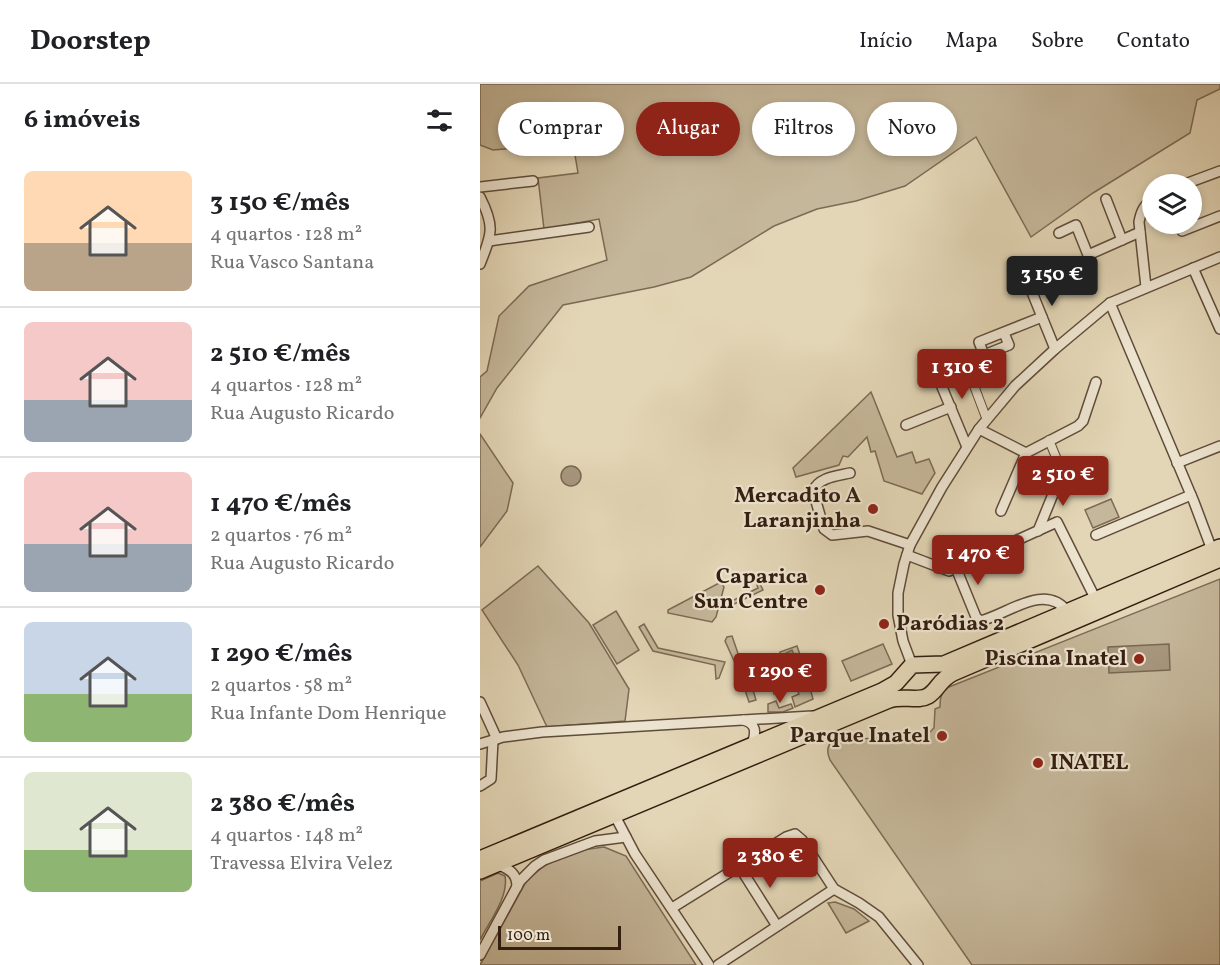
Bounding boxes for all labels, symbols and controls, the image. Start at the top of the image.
text: Doorstep [30,22,151,61]
text: Início [859,27,912,56]
text: Mapa [945,27,998,56]
text: Sobre [1031,27,1084,56]
text: Contato [1117,27,1190,56]
text: 6 imóveis [24,102,140,138]
chip: Comprar [498,102,624,156]
chip: Alugar [636,102,740,156]
chip: Filtros [752,102,855,156]
chip: Novo [867,102,957,156]
icon: filters [423,104,456,137]
map controls [1142,174,1202,234]
button: layers [1142,174,1202,234]
text: 3 150 €/mês [210,185,350,221]
icon: home [72,195,144,267]
text: 4 quartos · 128 m² [210,221,362,249]
text: Rua Vasco Santana [210,249,374,277]
pin: 3 150 € [997,256,1107,307]
text: 3 150 € [1021,261,1083,289]
text: 2 510 €/mês [210,336,351,372]
icon: home [72,346,144,418]
pin: 1 310 € [907,349,1017,400]
text: 1 310 € [931,354,993,382]
text: 4 quartos · 128 m² [210,372,362,400]
text: Rua Augusto Ricardo [210,400,394,428]
pin: 2 510 € [1008,456,1118,507]
text: 2 510 € [1031,461,1095,489]
place label: Mercadito A Laranjinha [734,481,861,537]
text: 1 470 €/mês [210,486,351,522]
icon: home [72,496,144,568]
marker: Mercadito A Laranjinha [866,502,880,516]
text: 2 quartos · 76 m² [210,522,352,550]
pin: 1 470 € [923,535,1033,586]
text: 1 470 € [946,540,1010,568]
text: Rua Augusto Ricardo [210,550,394,578]
place label: Caparica Sun Centre [694,562,808,618]
marker: Caparica Sun Centre [813,583,827,597]
place label: Paródias 2 [896,609,1004,640]
marker: Paródias 2 [877,617,891,631]
text: 1 290 €/mês [210,636,352,672]
place label: Piscina Inatel [985,644,1127,675]
icon: home [72,646,144,718]
marker: Piscina Inatel [1132,652,1146,666]
pin: 1 290 € [725,653,835,704]
text: 1 290 € [748,658,812,686]
text: 2 quartos · 58 m² [210,672,352,700]
text: Rua Infante Dom Henrique [210,700,446,728]
place label: Parque Inatel [790,721,930,752]
marker: Parque Inatel [935,729,949,743]
place label: INATEL [1050,748,1129,779]
marker: INATEL [1031,756,1045,770]
text: 2 380 €/mês [210,786,355,822]
icon: home [72,796,144,868]
text: 4 quartos · 148 m² [210,822,363,850]
pin: 2 380 € [715,838,825,889]
text: 2 380 € [737,843,803,871]
text: Travessa Elvira Velez [210,850,393,878]
scale bar [498,923,621,950]
text: 100 m [507,925,550,947]

